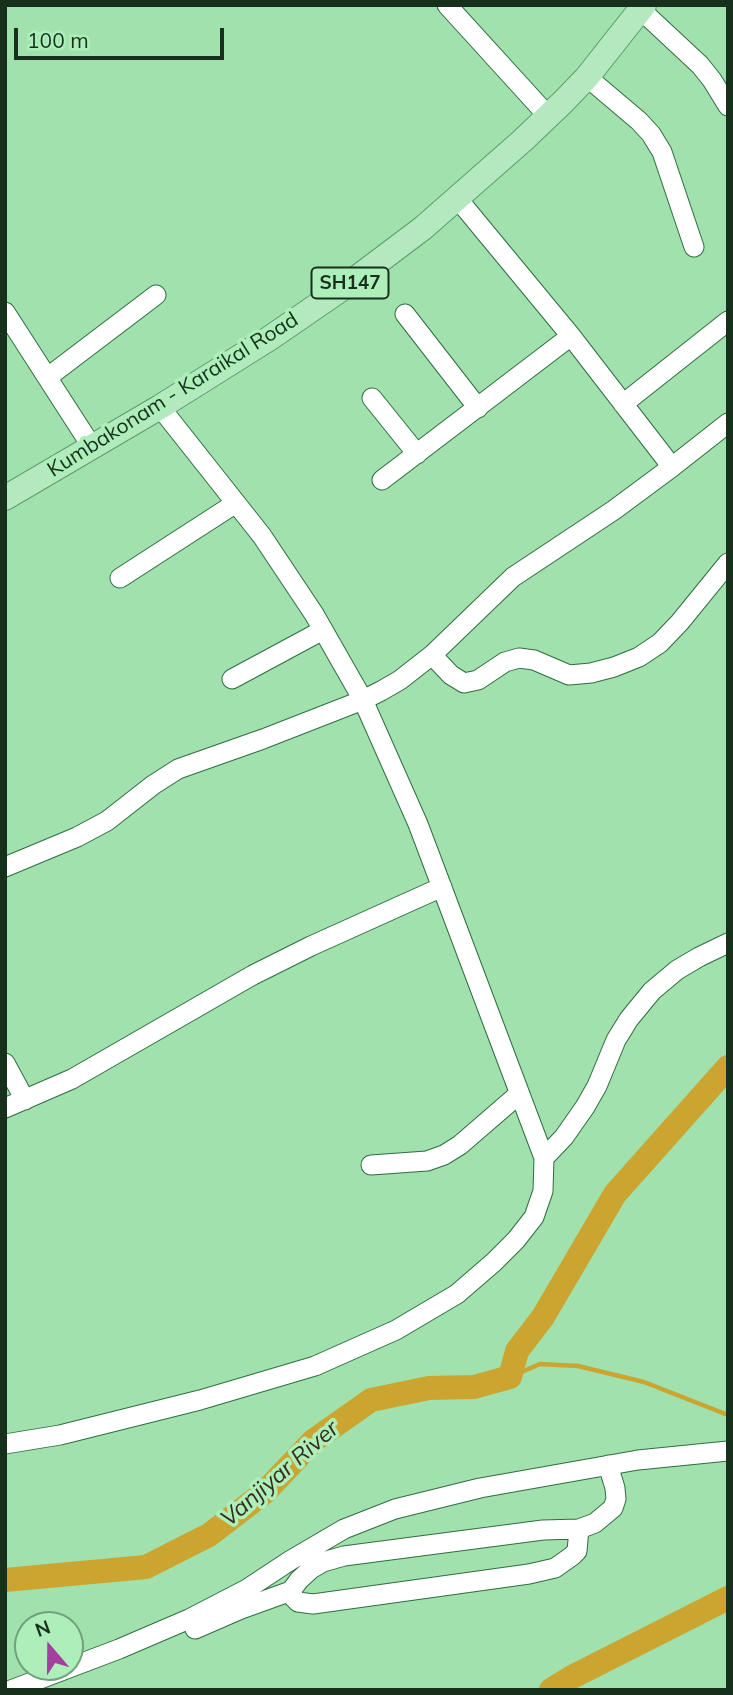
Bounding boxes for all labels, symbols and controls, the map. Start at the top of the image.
scale bar [18,14,228,58]
text: 100 m [27,27,89,53]
road number: SH147 [312,268,388,298]
street label: Kumbakonam - Karaikal Road [43,307,303,483]
water label: Vanjiyar River [215,1415,345,1533]
north arrow [14,1611,84,1681]
text: N [32,1614,53,1642]

